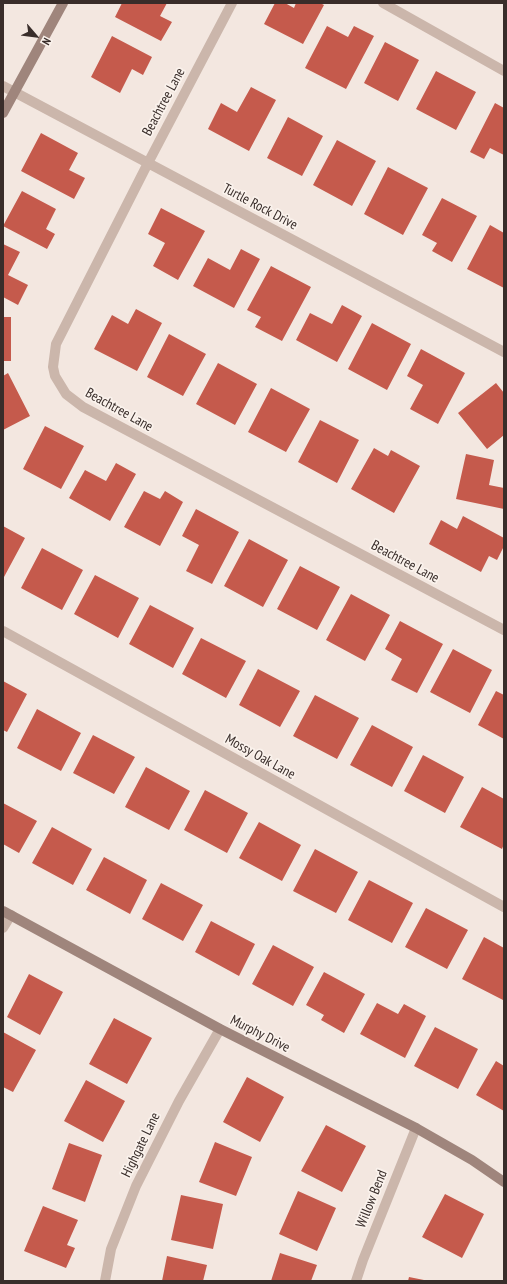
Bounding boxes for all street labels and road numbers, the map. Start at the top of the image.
street label: Beachtree Lane [139,65,189,139]
street label: Turtle Rock Drive [220,180,300,234]
street label: Beachtree Lane [82,385,156,435]
street label: Beachtree Lane [368,537,442,587]
street label: Mossy Oak Lane [222,731,298,783]
street label: Murphy Drive [227,1012,293,1056]
street label: Highgate Lane [118,1110,164,1180]
street label: Willow Bend [353,1168,391,1230]

